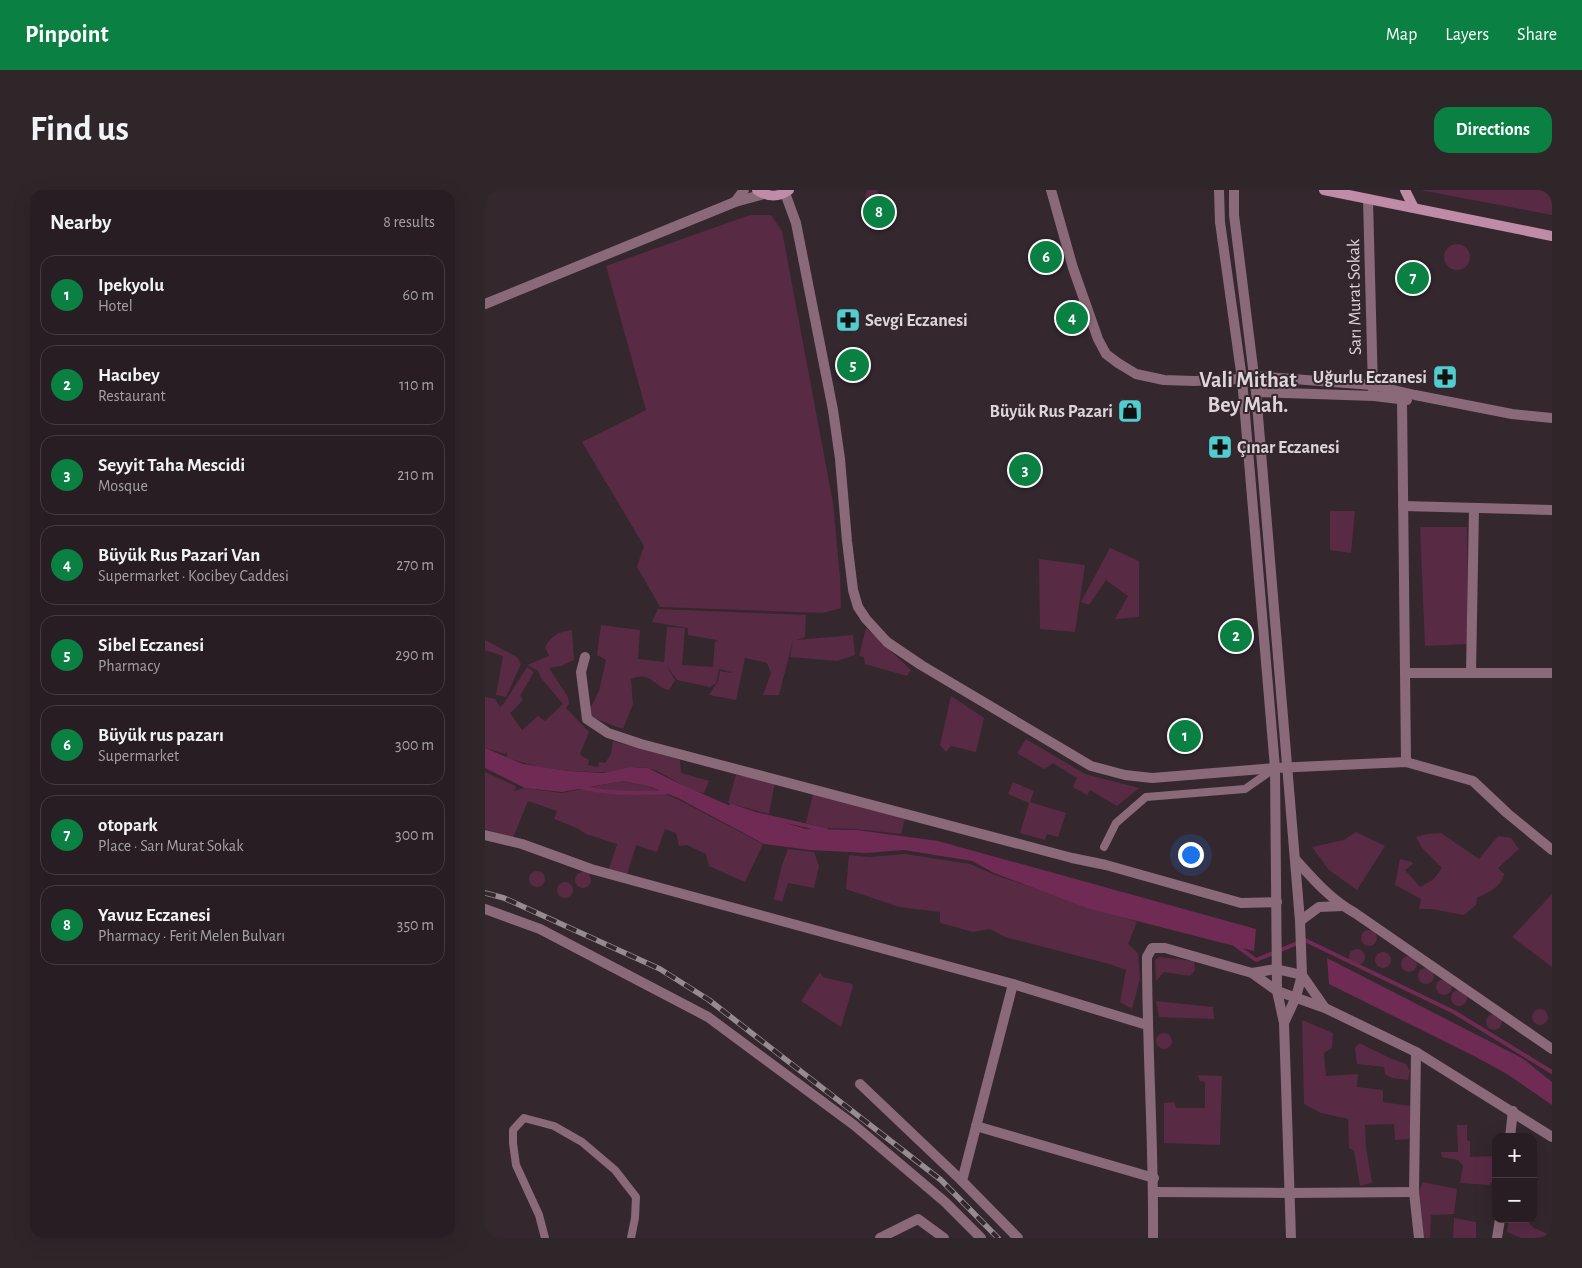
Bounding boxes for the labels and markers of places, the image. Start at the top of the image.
pin: 8 [863,193,895,231]
pin: 6 [1030,238,1062,276]
pin: 7 [1397,259,1429,297]
pin: 4 [1056,299,1088,337]
pharmacy icon: Sevgi Eczanesi [835,307,861,333]
place label: Sevgi Eczanesi [865,312,968,330]
pin: 5 [837,346,869,384]
pharmacy icon: Uğurlu Eczanesi [1432,364,1458,390]
place label: Uğurlu Eczanesi [1313,369,1427,387]
shop icon: Büyük Rus Pazari [1117,398,1143,424]
place label: Büyük Rus Pazari [990,403,1113,421]
pharmacy icon: Çınar Eczanesi [1207,434,1233,460]
place label: Çınar Eczanesi [1237,439,1340,457]
pin: 3 [1009,451,1041,489]
pin: 2 [1220,617,1252,655]
pin: 1 [1169,717,1201,755]

